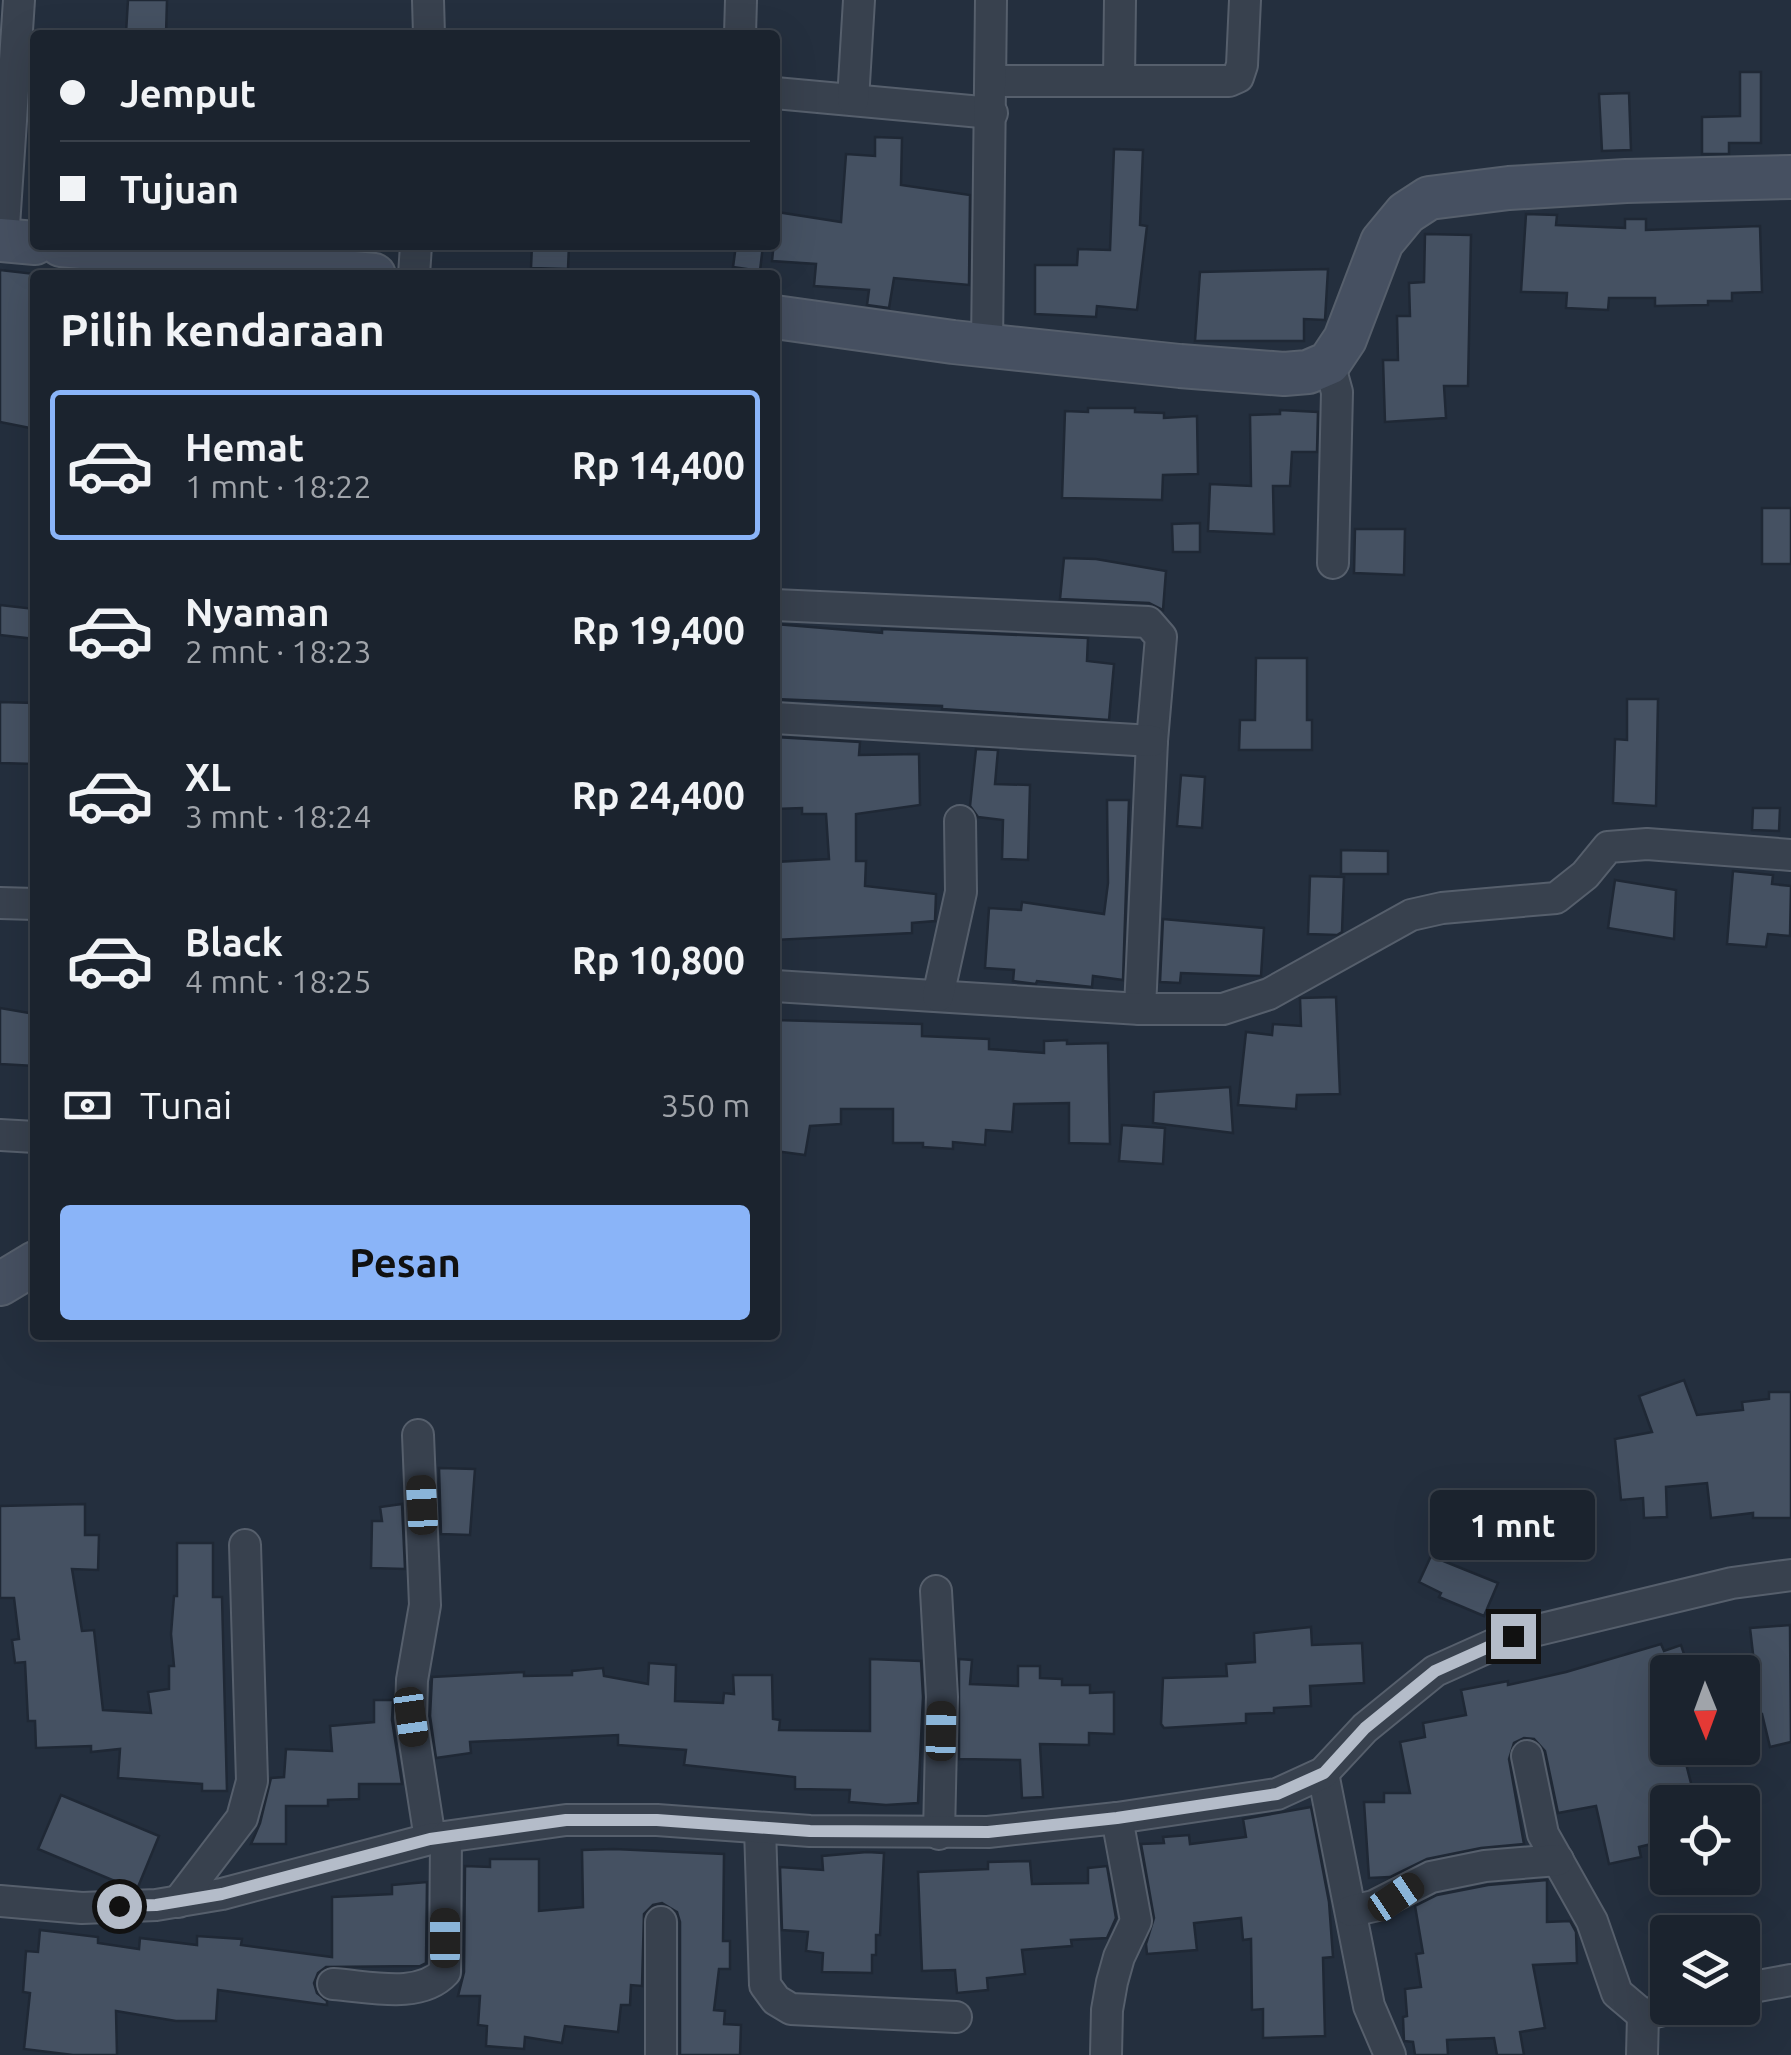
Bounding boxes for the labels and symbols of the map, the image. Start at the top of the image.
car [405,1474,439,1536]
callout: 1 mnt [1430,1491,1596,1561]
route end [1491,1614,1536,1659]
north arrow [1650,1655,1760,1765]
car [392,1685,430,1749]
car [925,1701,957,1761]
car [1363,1868,1429,1926]
route start [97,1884,142,1929]
car [430,1908,460,1968]

